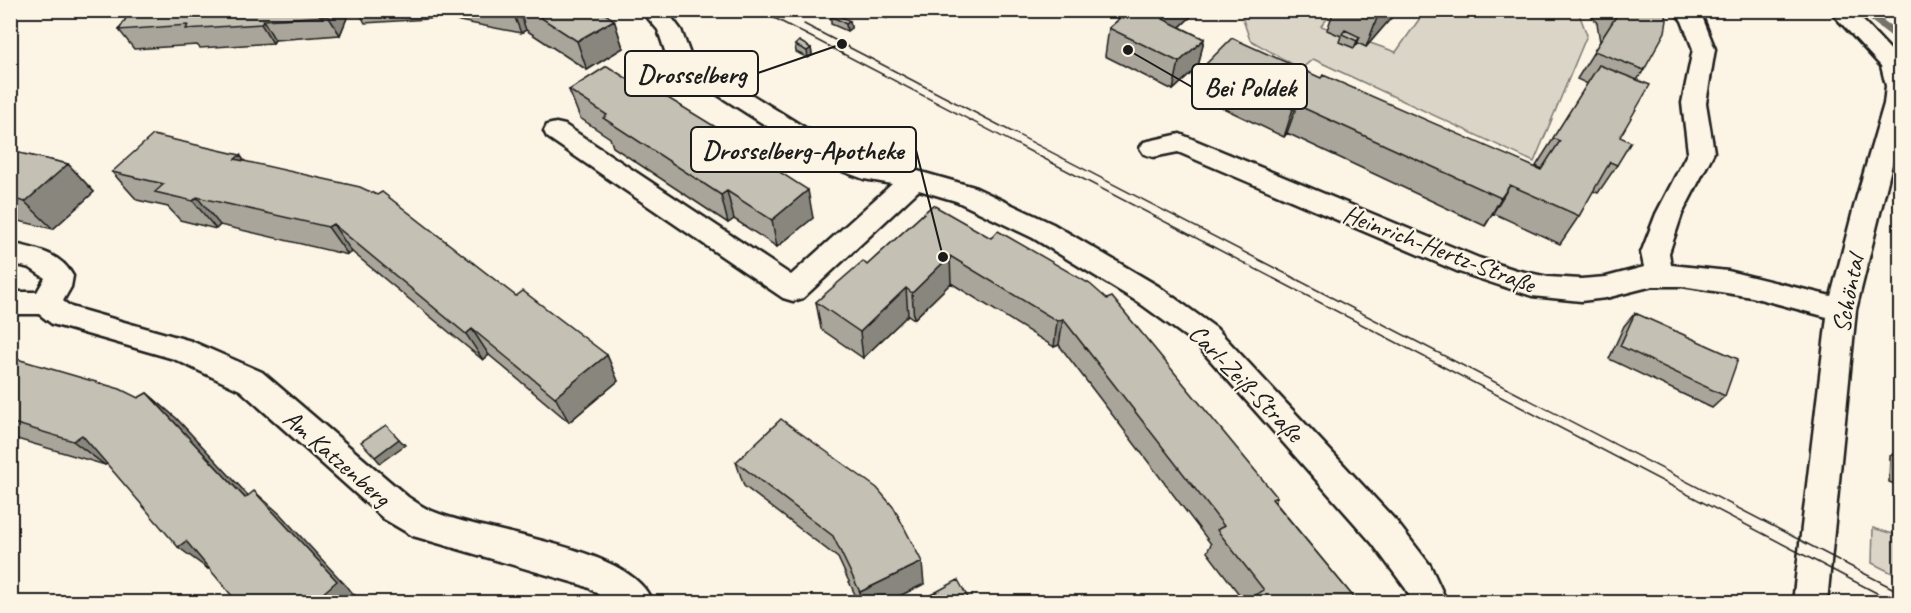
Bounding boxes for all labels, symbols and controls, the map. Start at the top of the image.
callout: Drosselberg [625,51,758,96]
text: Drosselberg [638,57,749,91]
callout: Bei Poldek [1192,64,1307,109]
text: Bei Poldek [1204,70,1299,104]
callout: Drosselberg-Apotheke [691,127,916,172]
text: Drosselberg-Apotheke [702,133,906,167]
street label: Heinrich-Hertz-Straße [1338,197,1542,302]
street label: Schöntal [1824,248,1873,336]
street label: Carl-Zeiß-Straße [1181,317,1312,451]
street label: Am Katzenberg [276,402,399,515]

